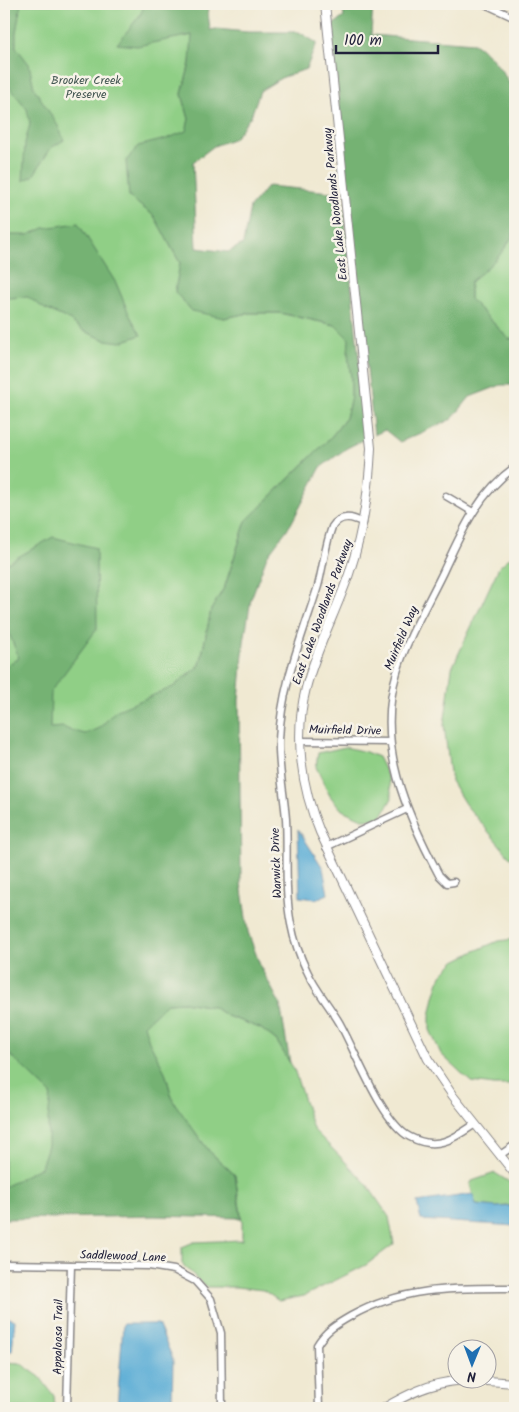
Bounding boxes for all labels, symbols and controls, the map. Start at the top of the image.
scale bar [336,22,439,54]
text: 100 m [344,29,382,53]
park label: Brooker Creek Preserve [51,71,121,104]
street label: East Lake Woodlands Parkway [318,126,353,281]
street label: East Lake Woodlands Parkway [287,536,358,688]
street label: Muirfield Way [379,603,424,673]
street label: Muirfield Drive [309,720,382,741]
street label: Warwick Drive [266,827,287,899]
street label: Saddlewood Lane [80,1246,167,1268]
street label: Appaloosa Trail [48,1299,69,1375]
north arrow [446,1340,496,1390]
text: N [467,1365,476,1387]

